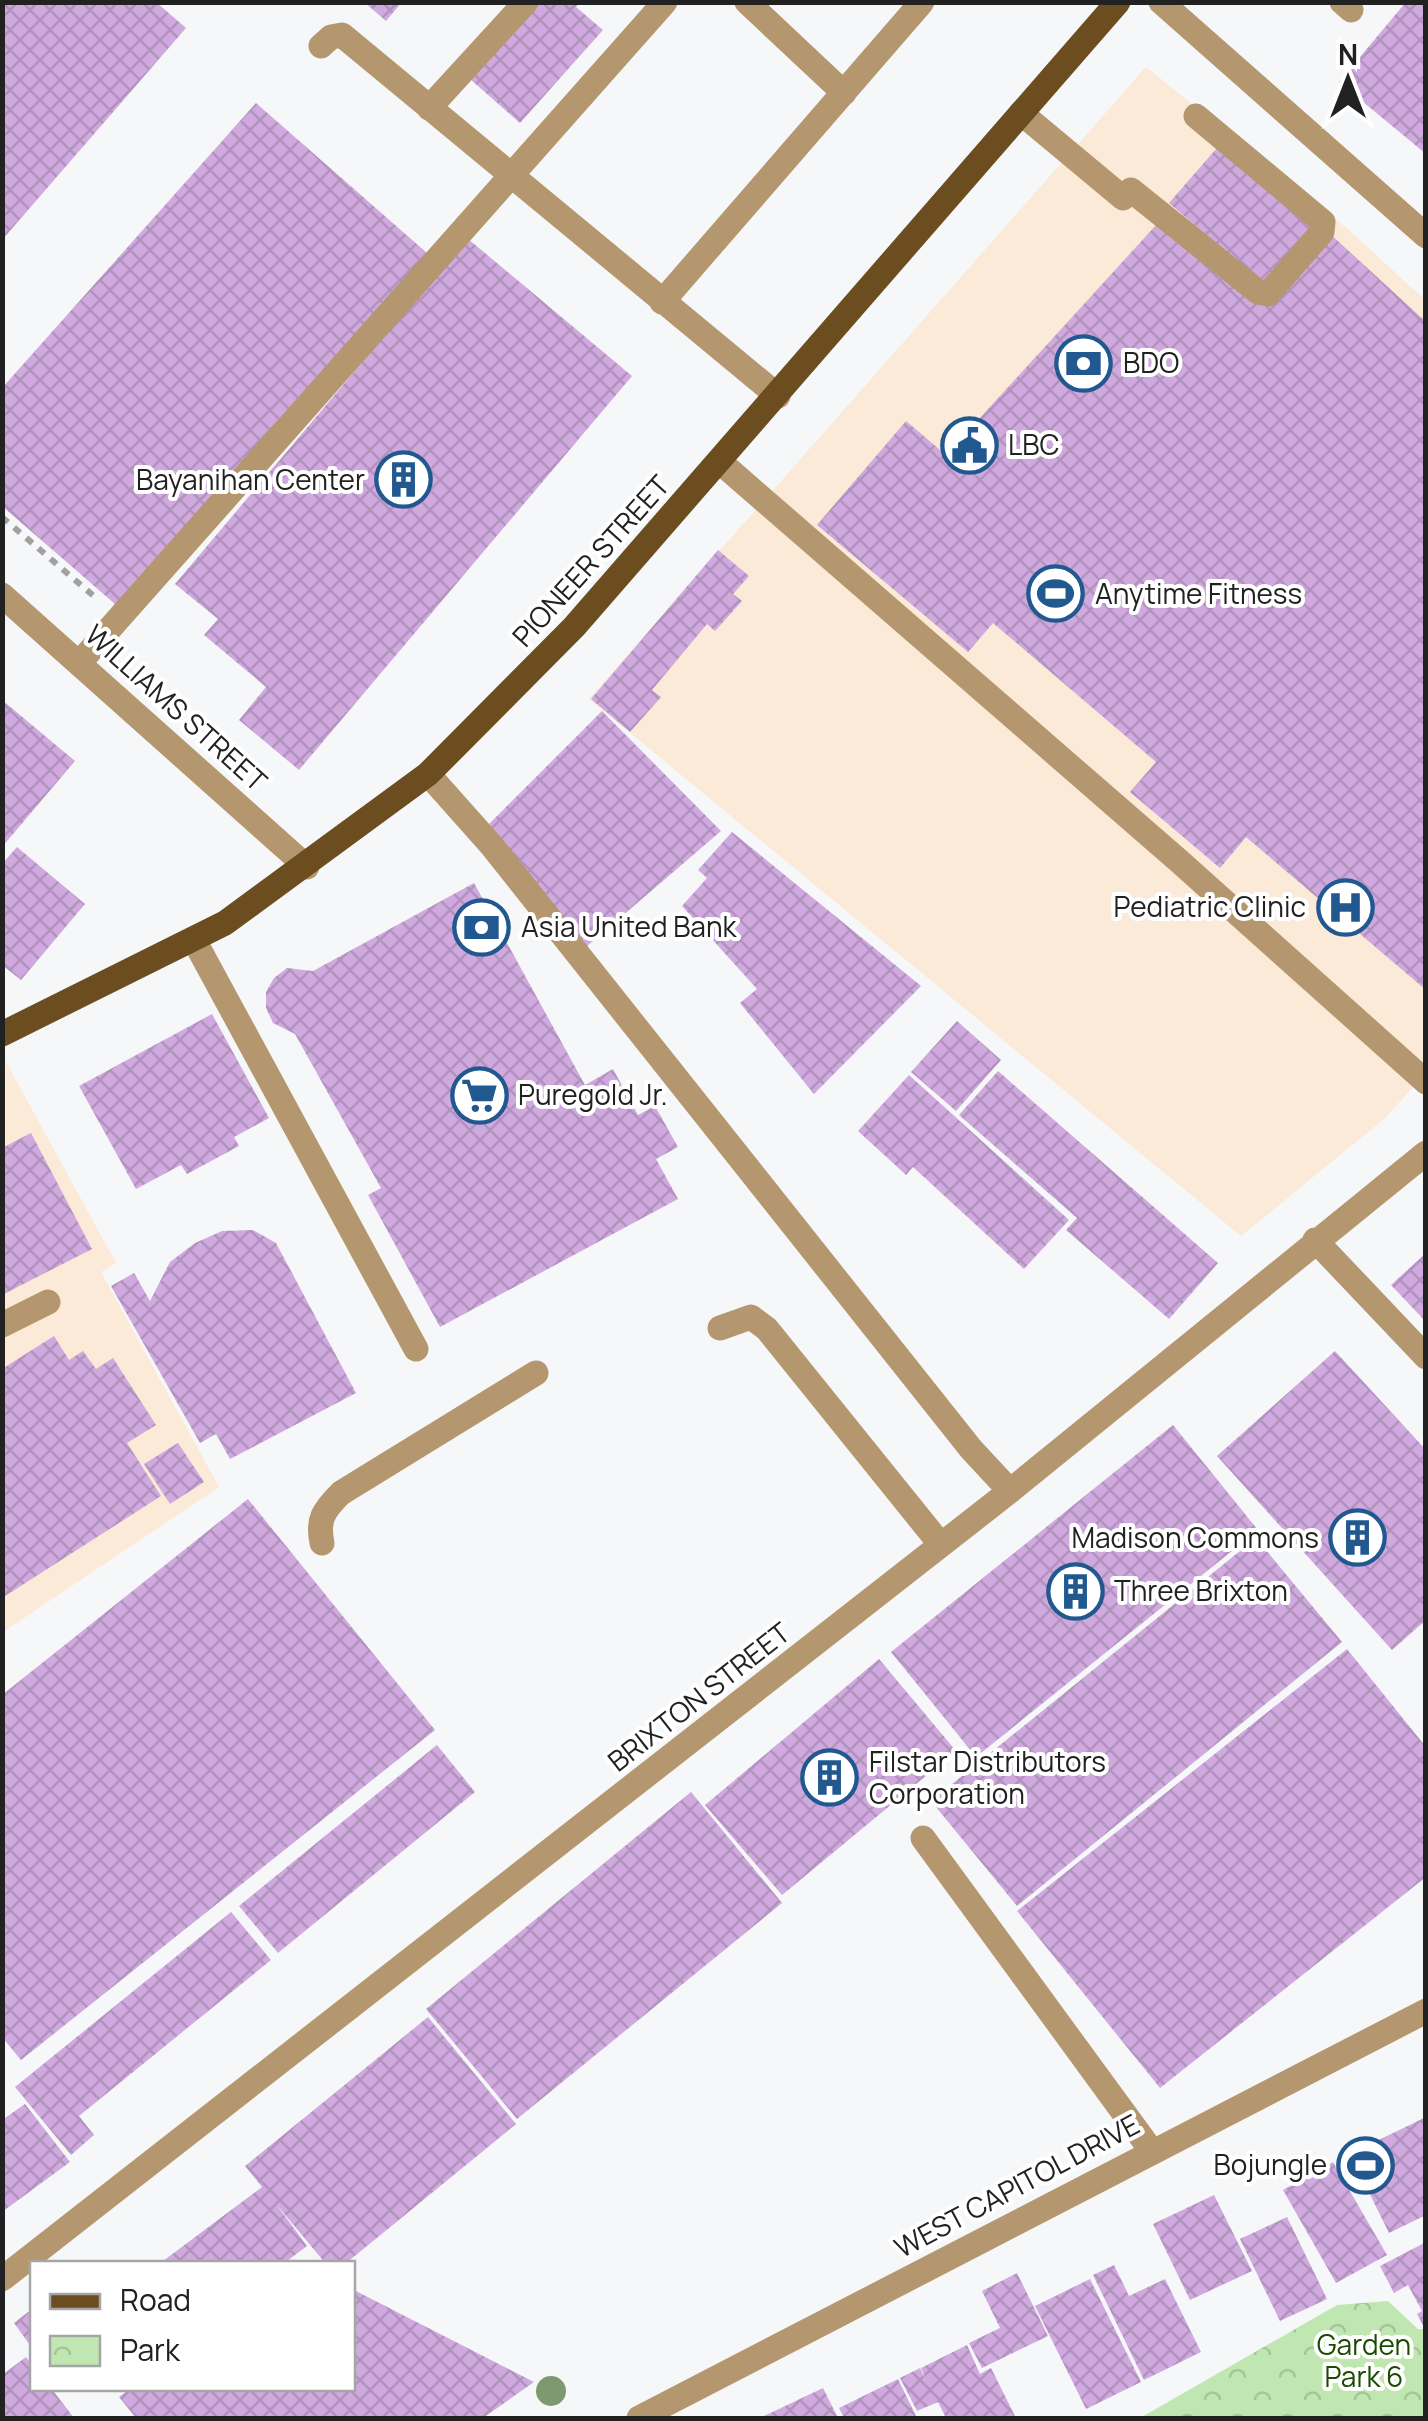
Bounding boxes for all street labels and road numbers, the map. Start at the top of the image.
street label: PIONEER STREET [503,466,678,654]
street label: WILLIAMS STREET [78,615,276,799]
street label: BRIXTON STREET [599,1613,798,1779]
street label: WEST CAPITOL DRIVE [887,2104,1146,2266]

